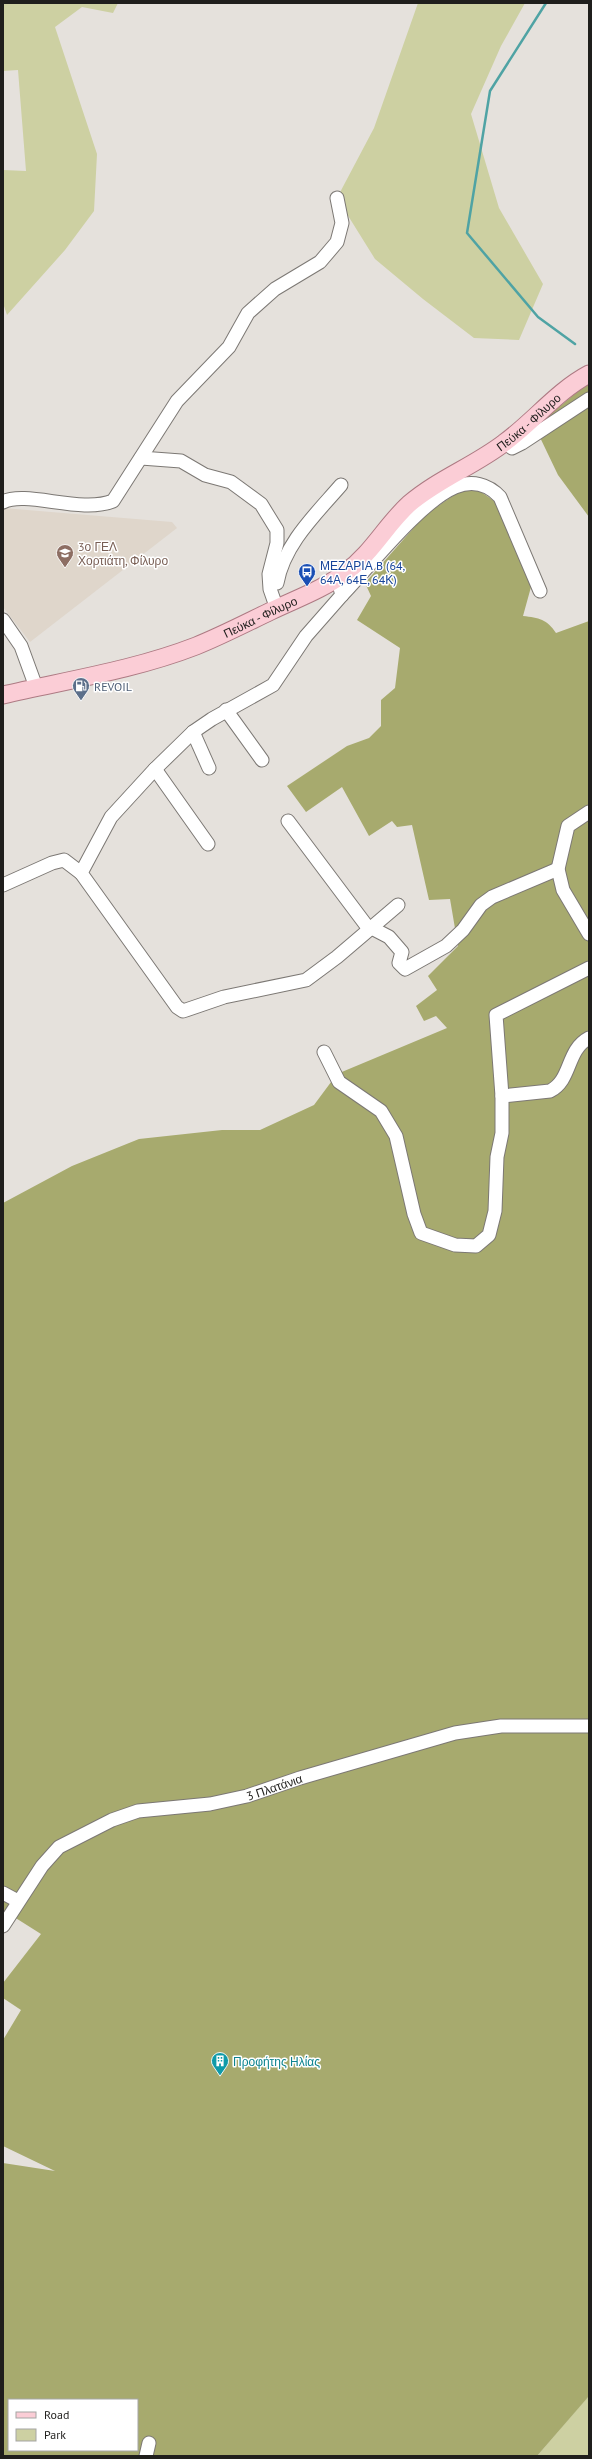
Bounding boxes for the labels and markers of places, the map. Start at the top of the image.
place label: 3ο ΓΕΛ Χορτιάτη, Φίλυρο [78,539,168,568]
school or university icon: 3ο ΓΕΛ Χορτιάτη, Φίλυρο [55,543,75,568]
place label: ΜΕΖΑΡΙΑ B (64, 64Α, 64Ε, 64Κ) [320,558,406,587]
bus stop icon: ΜΕΖΑΡΙΑ B (64, 64Α, 64Ε, 64Κ) [297,562,317,587]
fuel station icon: REVOIL [71,676,91,701]
place label: REVOIL [94,679,132,694]
building icon: Προφήτης Ηλίας [210,2051,230,2076]
place label: Προφήτης Ηλίας [233,2054,320,2069]

